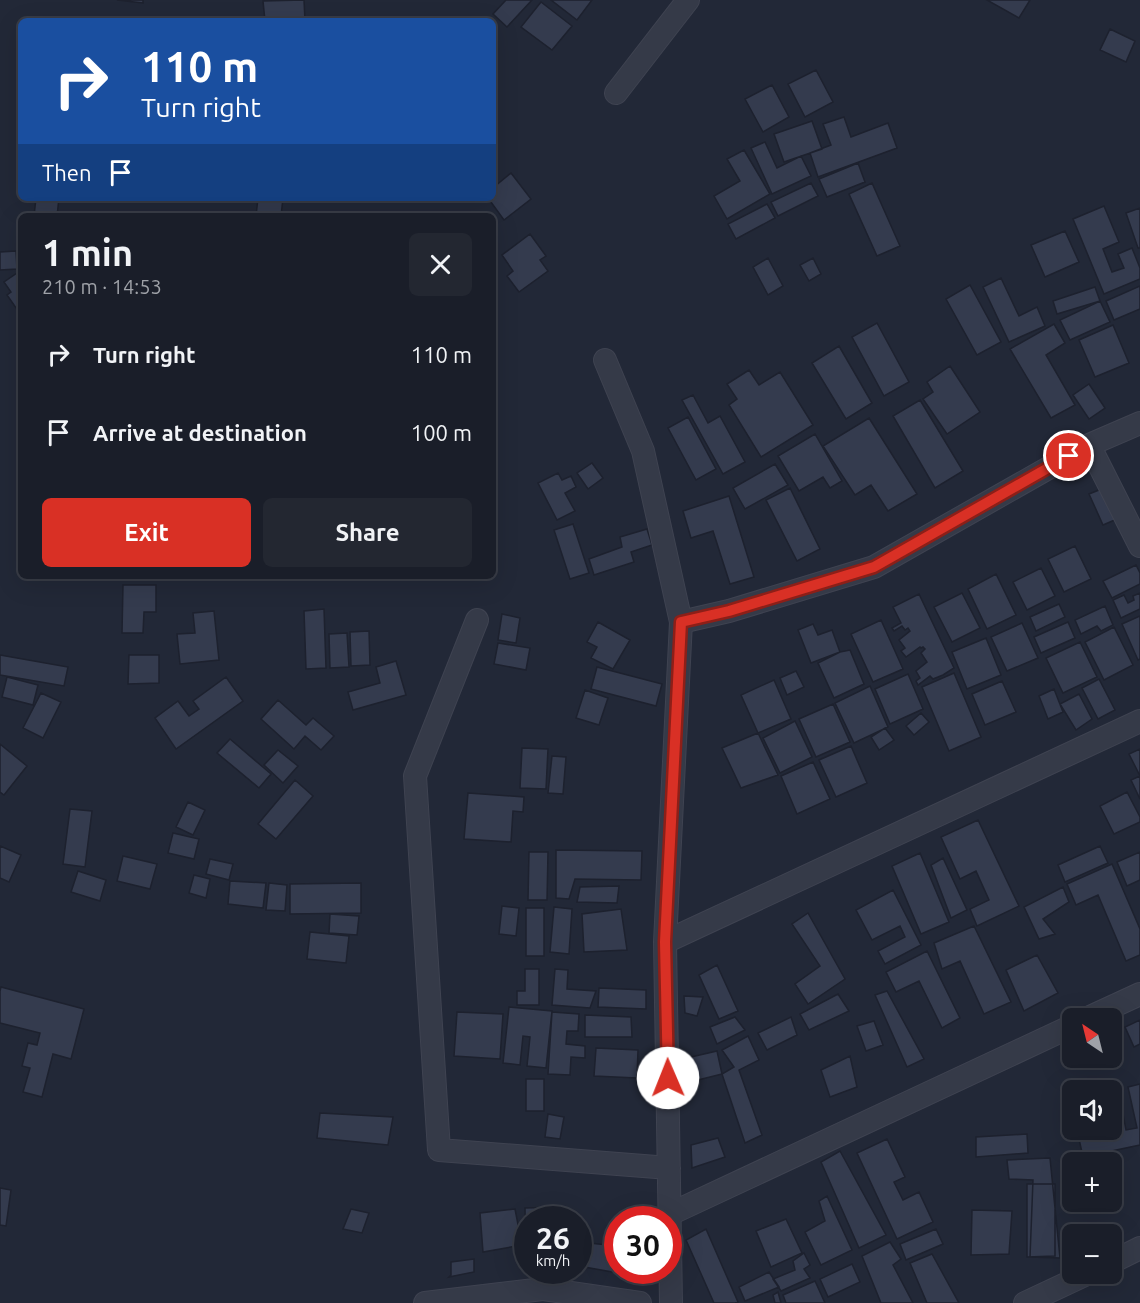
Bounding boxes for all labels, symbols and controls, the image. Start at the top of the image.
icon: right [42,42,120,120]
text: 110 m [141,43,258,90]
text: Turn right [141,92,261,122]
icon: arrive [104,156,137,189]
text: Then [42,160,92,185]
text: 1 min [42,232,133,273]
button: close [409,233,472,296]
text: 210 m · 14:53 [42,275,162,298]
icon: right [42,338,75,371]
text: Turn right [93,342,195,367]
text: 110 m [411,342,472,367]
icon: arrive [42,416,75,449]
text: Arrive at destination [93,420,307,445]
text: 100 m [411,420,472,445]
pin [1043,430,1094,481]
icon: arrive [1052,439,1085,472]
button: Exit [42,498,251,567]
button: Share [263,498,472,567]
north arrow [1062,1008,1122,1068]
map controls [1062,1008,1122,1284]
position arrow [636,1046,700,1110]
button: sound [1062,1080,1122,1140]
button: + [1062,1152,1122,1212]
speed limit sign: 30 [604,1206,682,1284]
text: 26 [536,1221,570,1255]
button: − [1062,1224,1122,1284]
text: km/h [536,1252,570,1269]

